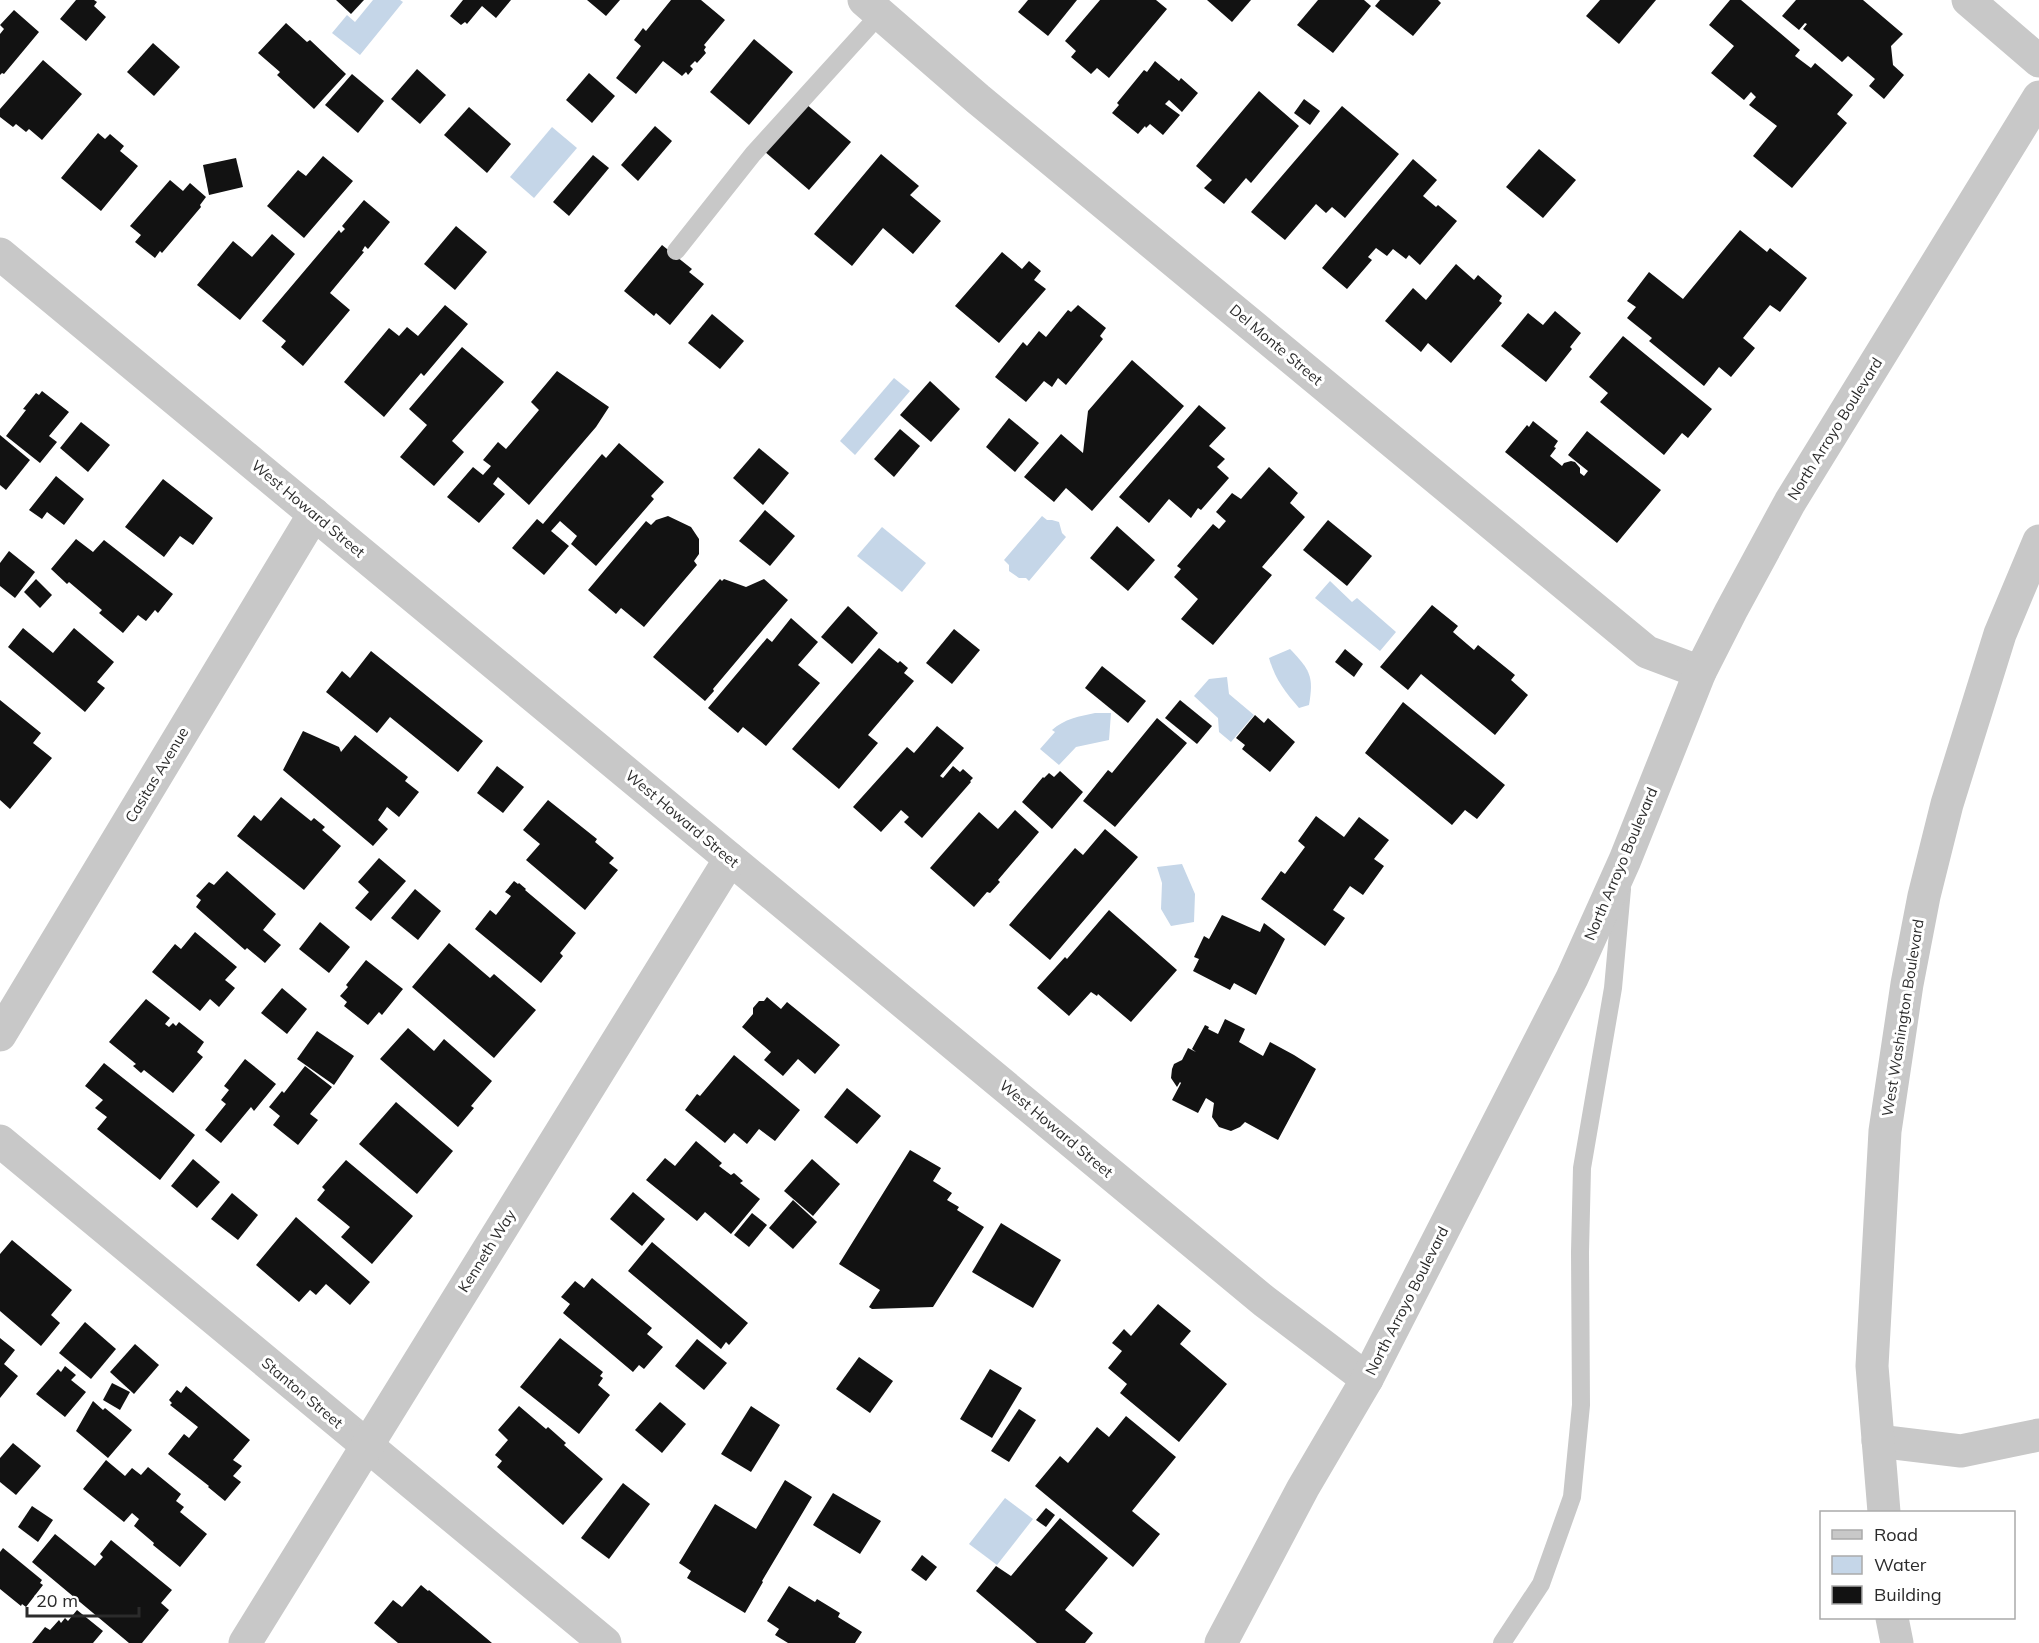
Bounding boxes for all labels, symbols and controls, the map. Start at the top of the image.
street label: Del Monte Street [1226,300,1327,389]
street label: North Arroyo Boulevard [1783,354,1886,503]
street label: West Howard Street [248,456,369,562]
street label: Casitas Avenue [121,724,192,826]
street label: West Howard Street [622,766,743,872]
street label: North Arroyo Boulevard [1580,784,1661,943]
street label: West Washington Boulevard [1878,918,1928,1118]
street label: West Howard Street [996,1076,1117,1182]
street label: Kenneth Way [454,1206,520,1296]
street label: North Arroyo Boulevard [1361,1223,1452,1378]
street label: Stanton Street [258,1353,347,1432]
legend [1820,1511,2015,1619]
text: Road [1874,1523,1918,1546]
text: Water [1874,1553,1927,1576]
scale bar [27,1580,140,1618]
text: Building [1874,1583,1942,1606]
text: 20 m [36,1589,78,1612]

